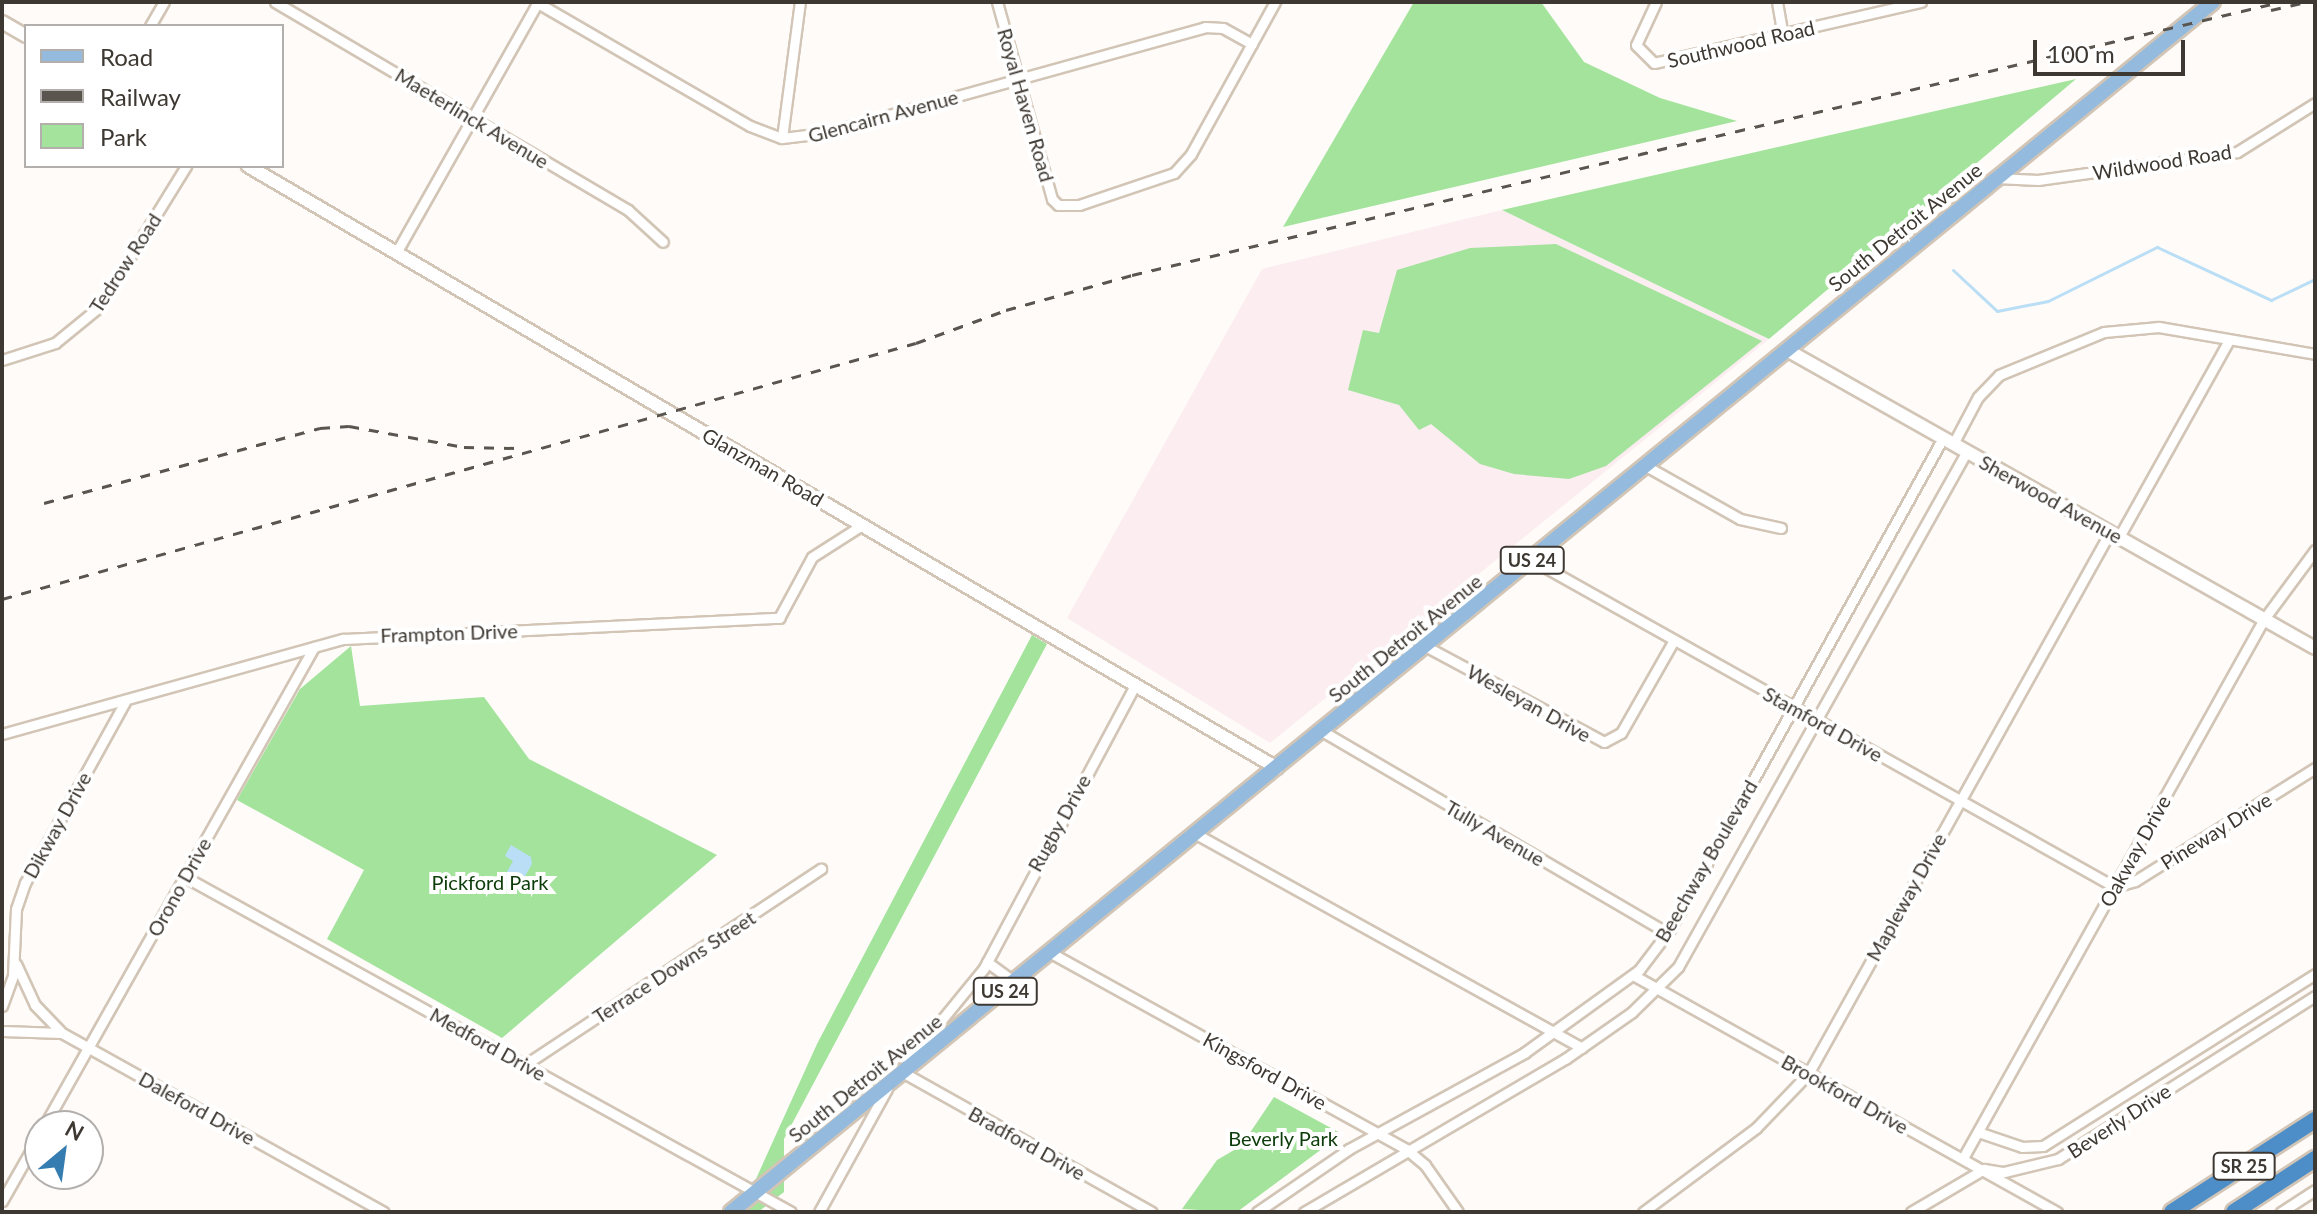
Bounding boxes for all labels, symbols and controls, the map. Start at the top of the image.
street label: Southwood Road [1665,15,1817,73]
legend [24,24,284,168]
scale bar [2037,24,2189,74]
street label: Royal Haven Road [993,25,1059,185]
text: 100 m [2047,39,2115,68]
text: Road [100,42,153,71]
street label: Maeterlinck Avenue [391,63,553,173]
text: Railway [100,82,181,111]
street label: Glencairn Avenue [805,84,961,148]
text: Park [100,122,147,151]
street label: Wildwood Road [2091,139,2233,185]
street label: South Detroit Avenue [1823,158,1987,296]
street label: Tedrow Road [84,209,166,317]
street label: Glanzman Road [698,423,828,511]
street label: Sherwood Avenue [1975,450,2127,548]
road number: US 24 [1498,546,1566,574]
street label: South Detroit Avenue [1323,569,1487,707]
street label: Frampton Drive [380,619,518,647]
street label: Wesleyan Drive [1463,659,1595,747]
street label: Stamford Drive [1759,681,1887,767]
street label: Dikway Drive [18,767,96,883]
street label: Rugby Drive [1022,770,1096,876]
street label: Beechway Boulevard [1650,775,1762,947]
street label: Pineway Drive [2156,787,2276,875]
street label: Oakway Drive [2094,791,2176,911]
street label: Tully Avenue [1441,795,1549,871]
street label: Mapleway Drive [1861,829,1951,965]
street label: Orono Drive [142,833,216,941]
park label: Pickford Park [432,870,548,894]
street label: Terrace Downs Street [588,905,760,1029]
road number: US 24 [971,977,1039,1005]
street label: Medford Drive [426,1002,550,1086]
street label: South Detroit Avenue [783,1009,947,1147]
street label: Kingsford Drive [1199,1027,1331,1115]
street label: Brookford Drive [1777,1049,1913,1139]
street label: Daleford Drive [135,1066,259,1150]
street label: Beverly Drive [2063,1079,2175,1163]
street label: Bradford Drive [964,1101,1090,1185]
north arrow [24,1110,104,1190]
text: N [61,1114,89,1146]
park label: Beverly Park [1228,1126,1338,1150]
road number: SR 25 [2212,1152,2276,1180]

